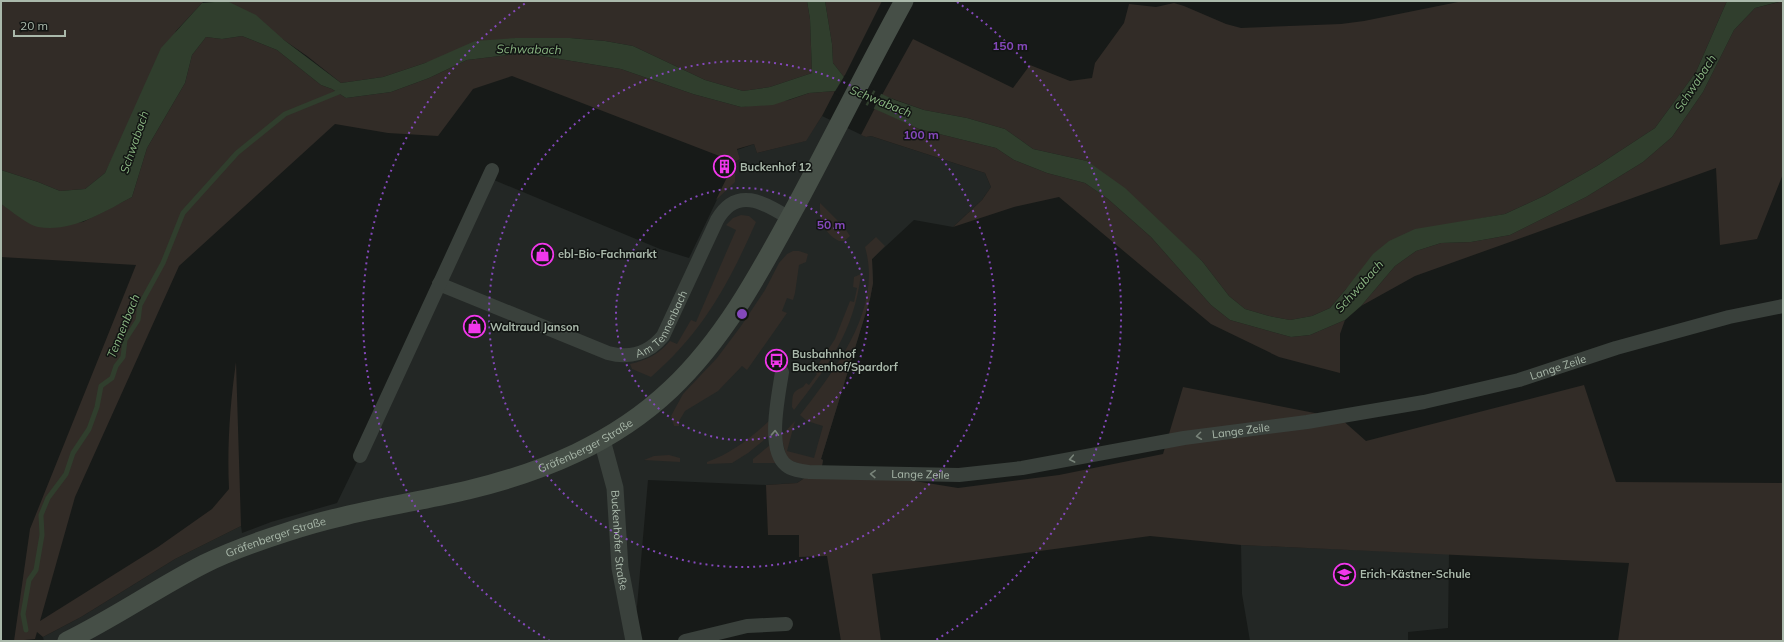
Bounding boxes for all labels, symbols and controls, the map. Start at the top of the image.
scale bar [14,12,65,38]
text: 20 m [20,18,48,33]
text: 150 m [992,38,1028,53]
water label: Schwabach [496,41,562,57]
water label: Schwabach [1671,52,1719,114]
water label: Schwabach [848,82,914,120]
water label: Schwabach [116,109,152,175]
text: 100 m [903,127,939,142]
building icon: Buckenhof 12 [711,154,737,180]
place label: Buckenhof 12 [740,160,812,174]
text: 50 m [817,217,845,232]
shop icon: ebl-Bio-Fachmarkt [529,241,555,267]
place label: ebl-Bio-Fachmarkt [558,247,657,261]
water label: Schwabach [1332,257,1386,315]
street label: Am Tennenbach [634,288,690,361]
water label: Tennenbach [103,292,143,360]
centre of rings [735,307,749,321]
shop icon: Waltraud Janson [461,314,487,340]
place label: Waltraud Janson [490,320,579,334]
bus stop icon: Busbahnhof Buckenhof/Spardorf [764,347,790,373]
place label: Busbahnhof Buckenhof/Spardorf [792,347,899,374]
street label: Lange Zeile [1528,351,1588,383]
street label: Gräfenberger Straße [536,415,635,476]
street label: Lange Zeile [1211,420,1271,441]
one-way arrow [771,430,780,437]
one-way arrow [1196,431,1202,440]
one-way arrow [1068,455,1075,463]
street label: Lange Zeile [891,467,950,482]
one-way arrow [870,470,876,478]
street label: Buckenhofer Straße [608,490,631,591]
street label: Gräfenberger Straße [223,514,327,560]
school or university icon: Erich-Kästner-Schule [1332,561,1358,587]
place label: Erich-Kästner-Schule [1360,567,1471,581]

